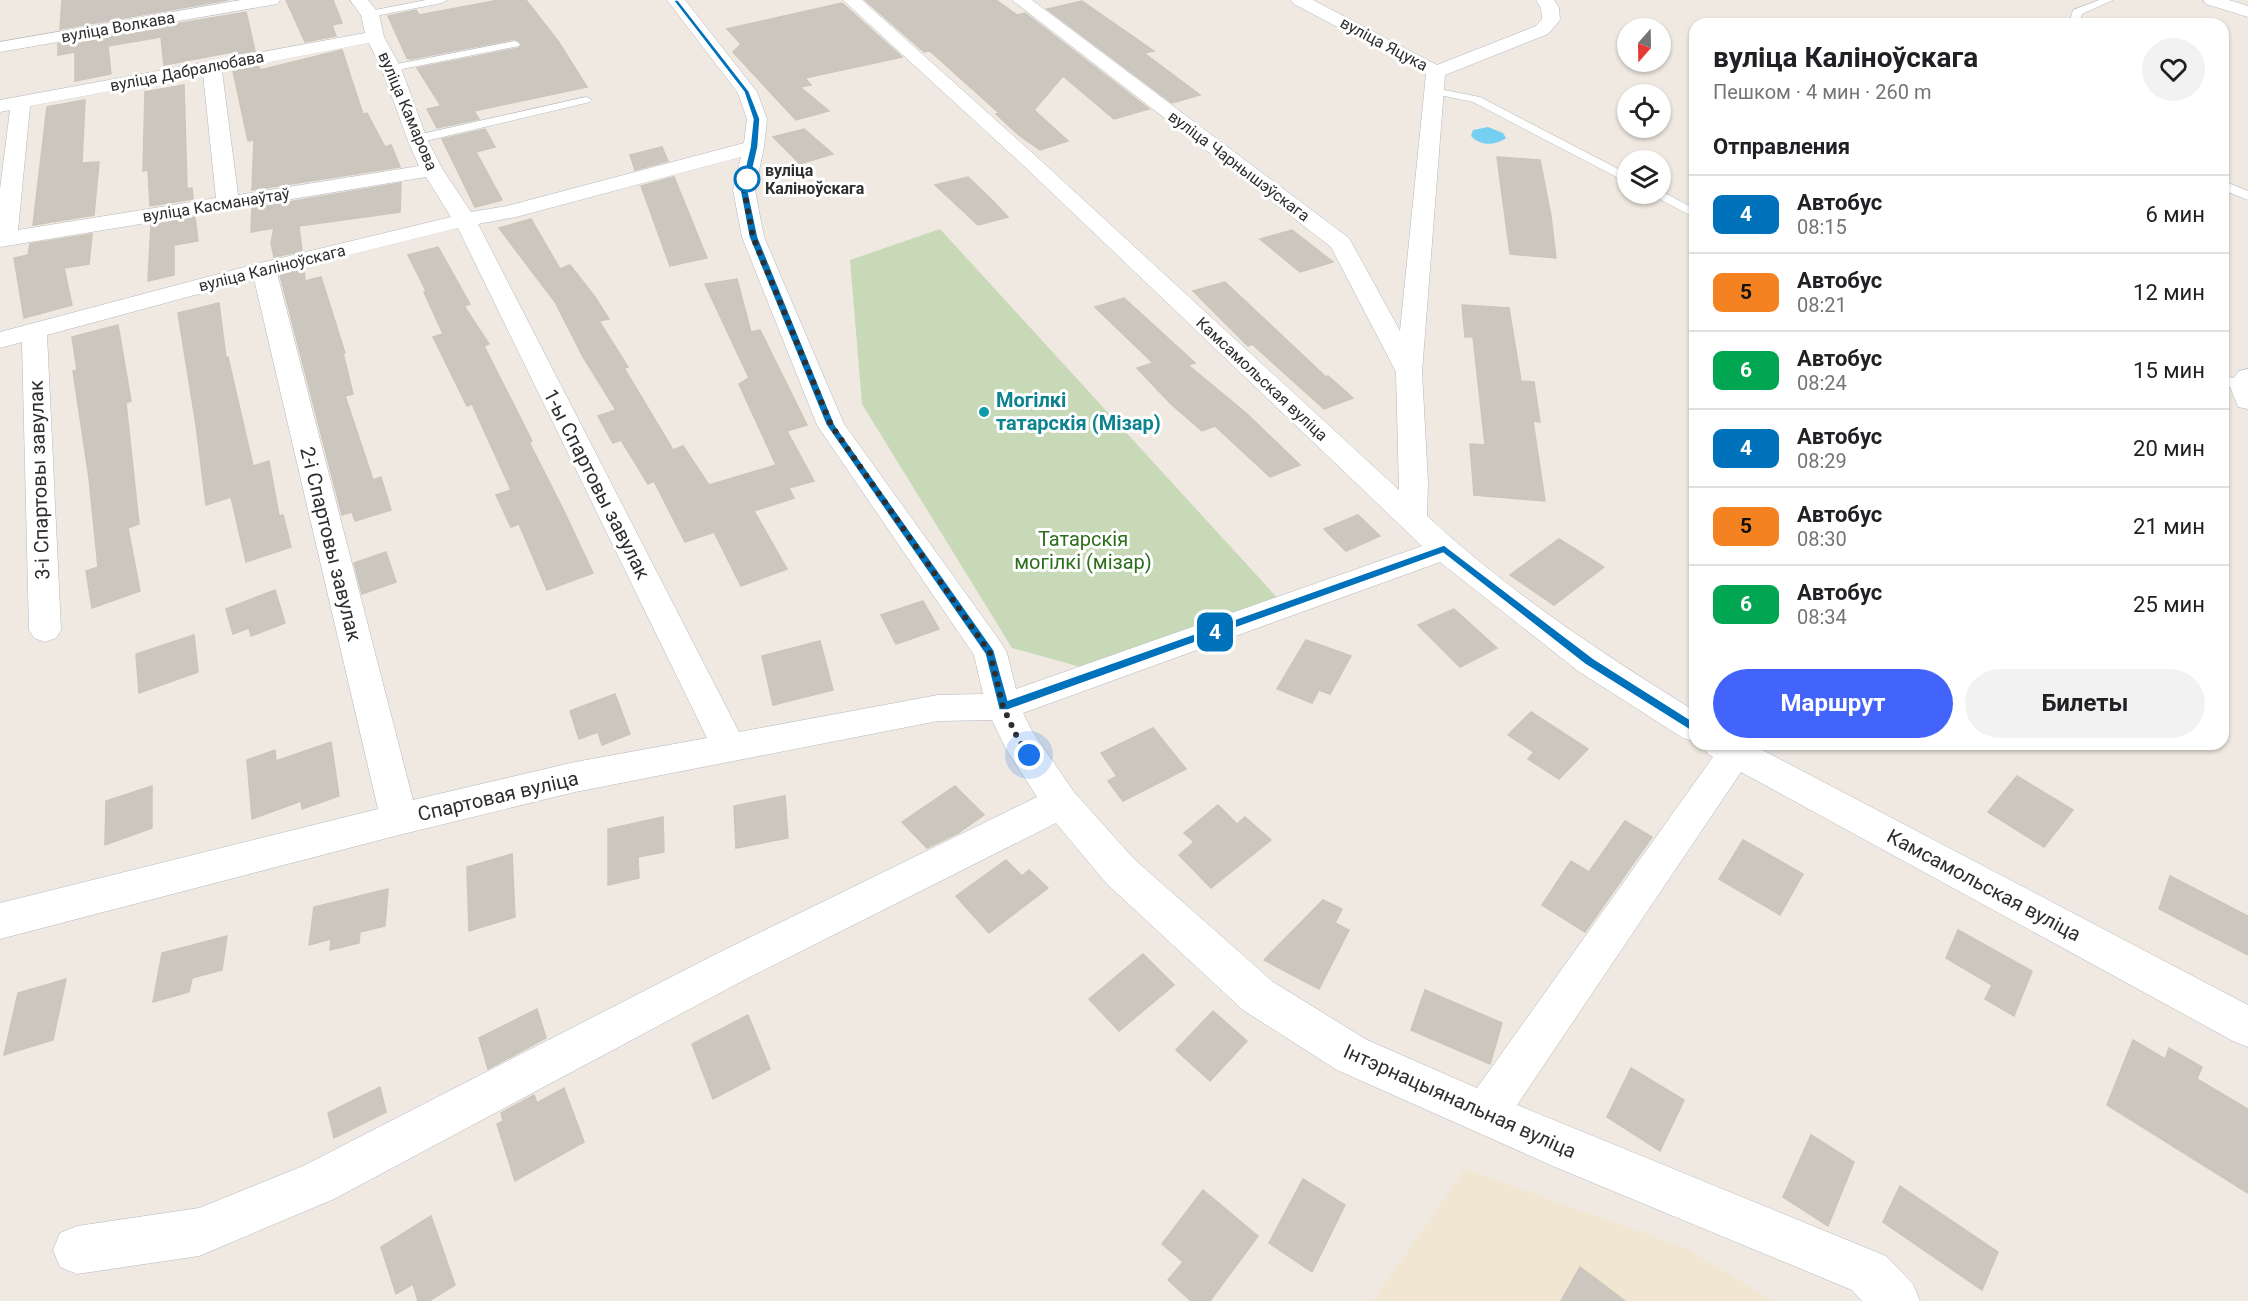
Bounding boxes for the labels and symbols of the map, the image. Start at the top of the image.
street label: вуліца Волкава [60,8,176,46]
street label: вуліца Яцука [1337,13,1431,75]
north arrow [1617,18,1671,72]
street label: вуліца Дабралюбава [108,47,266,95]
street label: вуліца Камарова [374,49,442,173]
street label: вуліца Чарнышэўскага [1165,107,1313,225]
place label: вуліца Каліноўскага [765,161,865,198]
marker: вуліца Каліноўскага [734,166,760,192]
street label: вуліца Касманаўтаў [141,184,291,226]
street label: вуліца Каліноўскага [197,241,347,295]
street label: Камсамольская вуліца [1192,313,1332,445]
street label: 3-і Спартовы завулак [24,380,54,580]
street label: 1-ы Спартовы завулак [539,385,656,583]
place label: Могілкі татарскія (Мізар) [996,388,1161,435]
marker: Могілкі татарскія (Мізар) [977,405,991,419]
street label: 2-і Спартовы завулак [295,444,367,644]
park label: Татарскія могілкі (мізар) [1014,527,1152,574]
line badge: 4 [1196,612,1234,652]
your location [1014,740,1044,770]
street label: Спартовая вуліца [415,766,581,826]
street label: Камсамольская вуліца [1883,824,2085,946]
street label: Інтэрнацыянальная вуліца [1340,1039,1580,1163]

